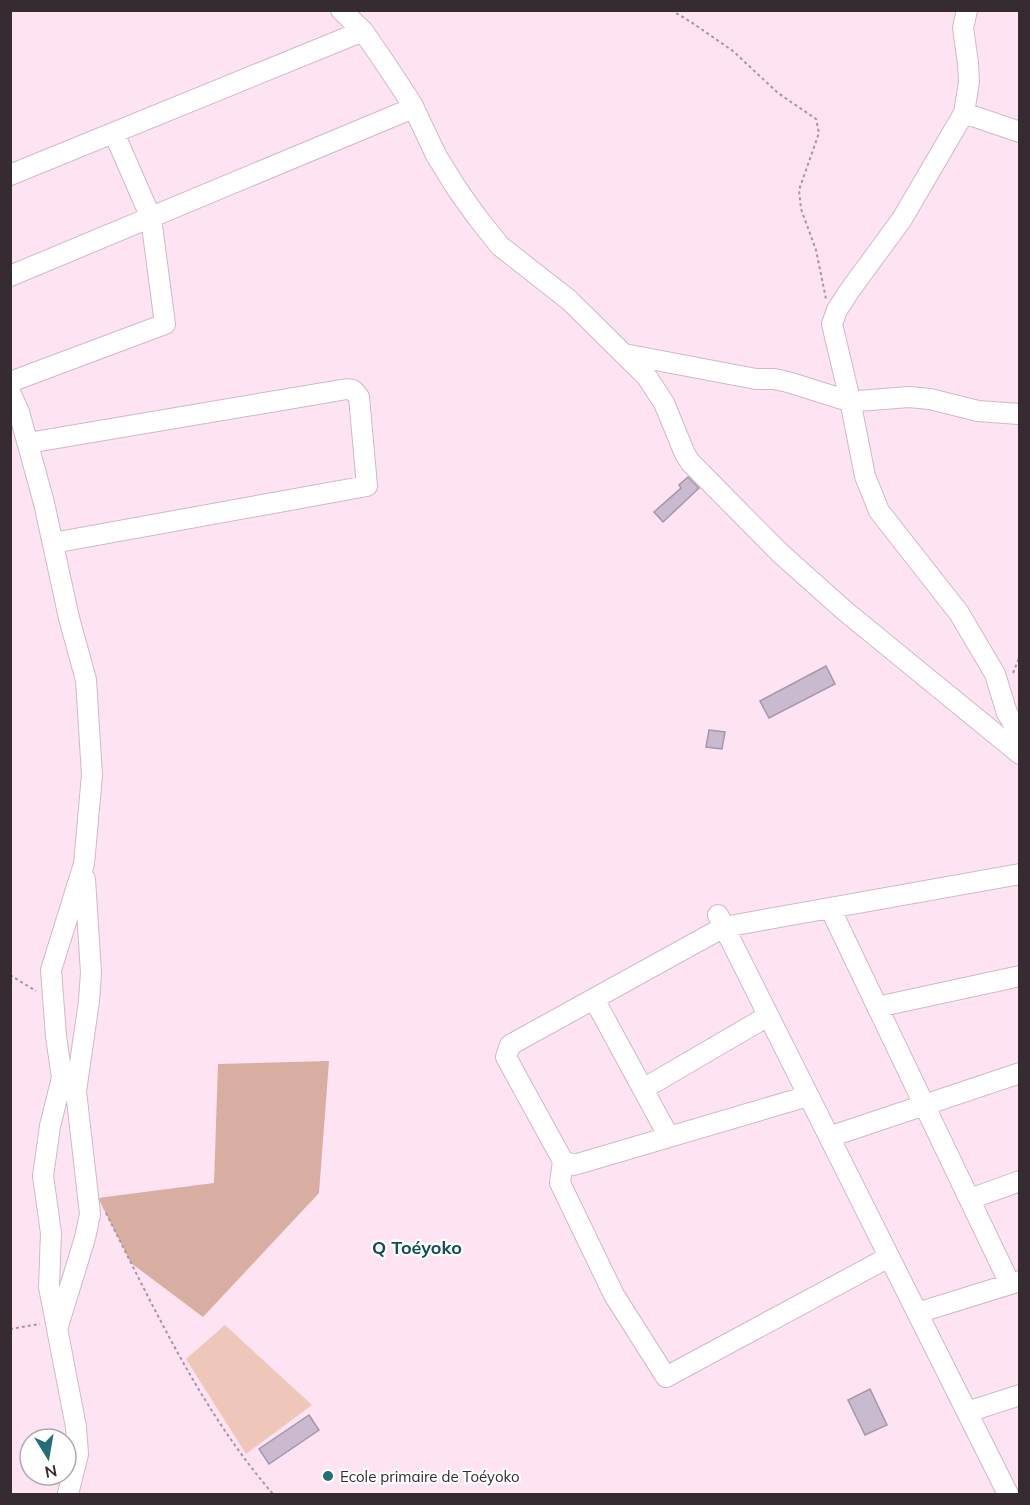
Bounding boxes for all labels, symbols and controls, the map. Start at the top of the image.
district label: Q Toéyoko [372,1236,462,1259]
north arrow [18,1427,78,1487]
text: N [43,1461,59,1483]
place label: Ecole primaire de Toéyoko [340,1467,520,1486]
marker: Ecole primaire de Toéyoko [321,1469,335,1483]

